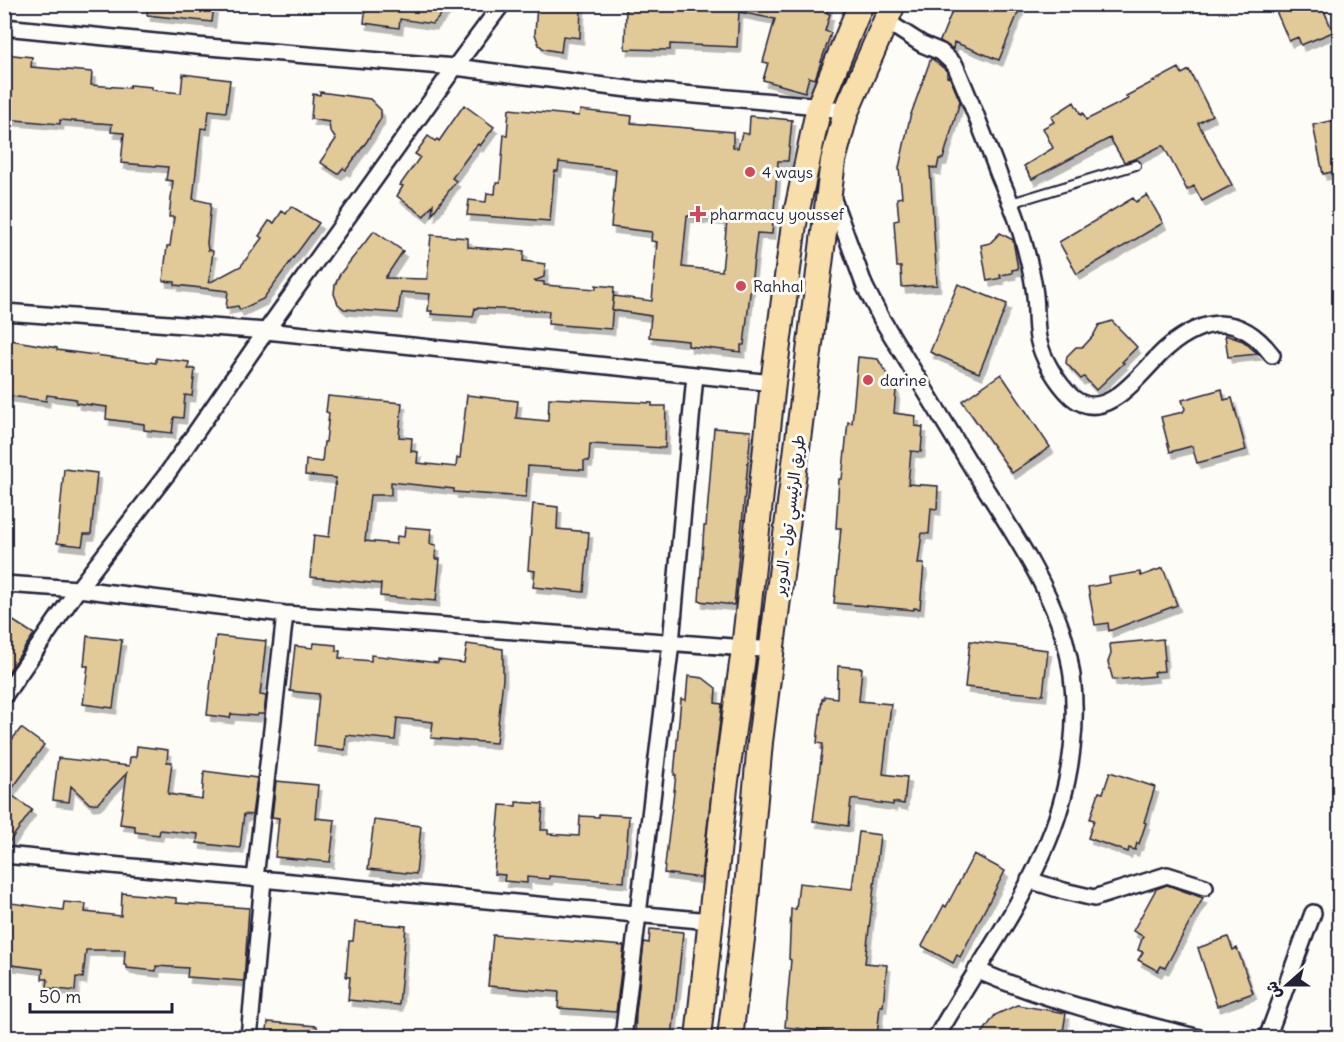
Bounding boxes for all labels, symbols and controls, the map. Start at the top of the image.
place label: 4 ways [762,162,813,182]
marker: 4 ways [743,165,757,179]
place label: pharmacy youssef [710,204,845,224]
marker: pharmacy youssef [691,207,705,221]
place label: Rahhal [753,276,803,296]
marker: Rahhal [734,279,748,293]
place label: darine [880,370,927,390]
marker: darine [861,373,875,387]
street label: طريق الرئيسي تول - الدوير [769,433,814,599]
north arrow [1257,955,1317,1015]
scale bar [30,976,172,1014]
text: ش [1261,979,1285,1002]
text: 50 m [39,985,81,1008]

